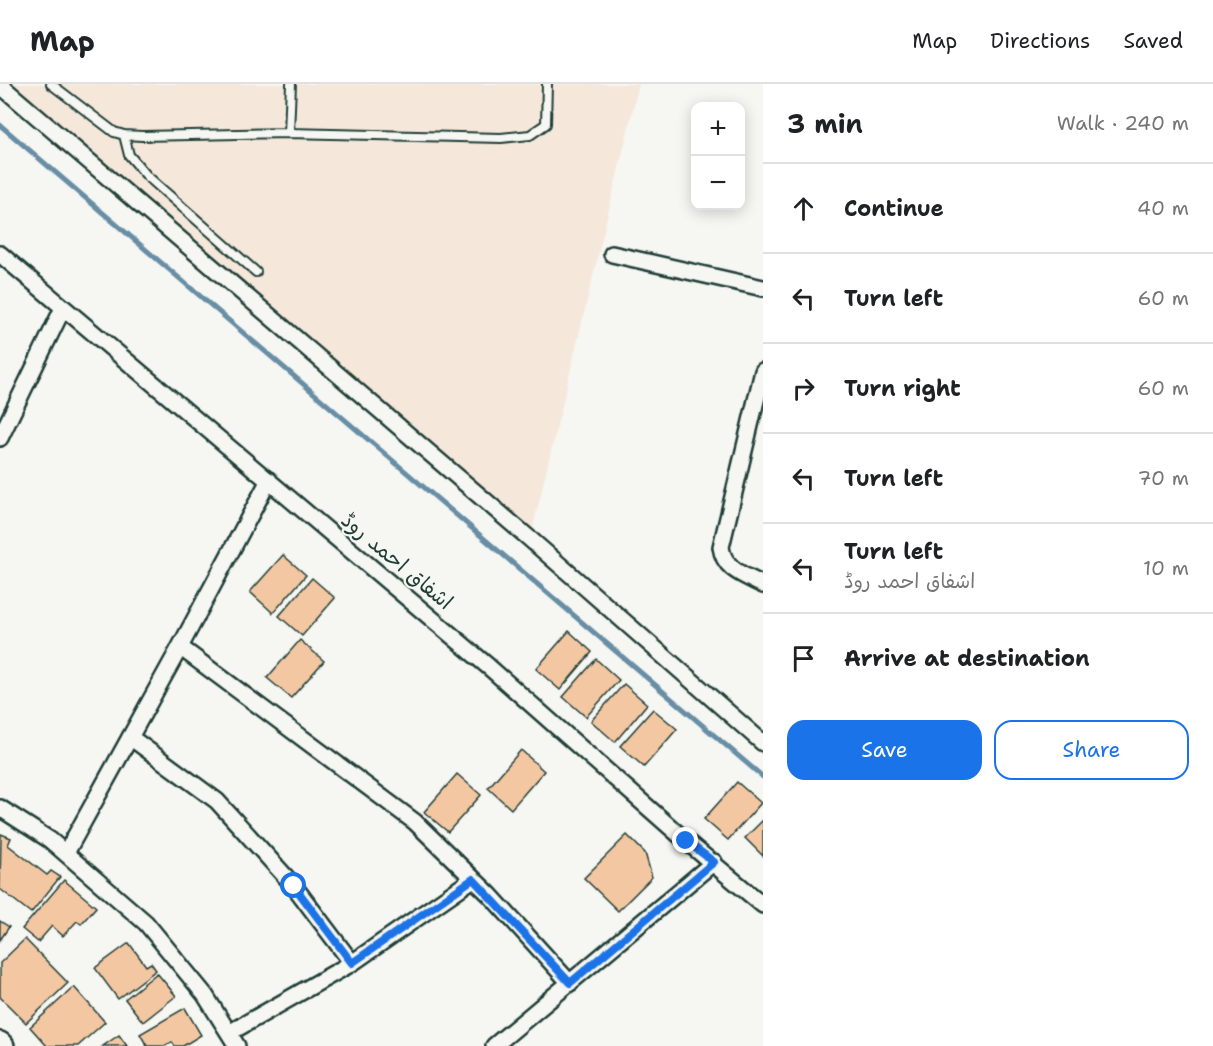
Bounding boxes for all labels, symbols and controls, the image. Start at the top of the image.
text: Map [30,22,95,60]
text: Map [912,27,957,55]
text: Directions [990,27,1090,55]
text: Saved [1123,27,1183,55]
map controls [691,102,745,210]
button: + [691,102,745,156]
text: 3 min [787,106,863,141]
text: Walk · 240 m [1057,110,1189,136]
button: − [691,156,745,210]
icon: ahead [787,192,820,225]
text: Continue [844,194,944,223]
text: 40 m [1137,195,1189,221]
icon: left [787,282,820,315]
text: Turn left [844,284,943,313]
text: 60 m [1137,285,1189,311]
icon: right [787,372,820,405]
text: Turn right [844,374,961,403]
text: 60 m [1137,375,1189,401]
icon: left [787,462,820,495]
text: Turn left [844,464,943,493]
text: 70 m [1137,465,1189,491]
street label: اشفاق احمد روڈ [335,506,459,616]
text: Turn left [844,537,943,566]
icon: left [787,552,820,585]
text: 10 m [1143,555,1189,581]
text: اشفاق احمد روڈ [844,568,975,594]
icon: arrive [787,642,820,675]
text: Arrive at destination [844,644,1090,673]
button: Save [787,720,982,780]
button: Share [994,720,1189,780]
route end [672,827,698,853]
route start [280,872,306,898]

